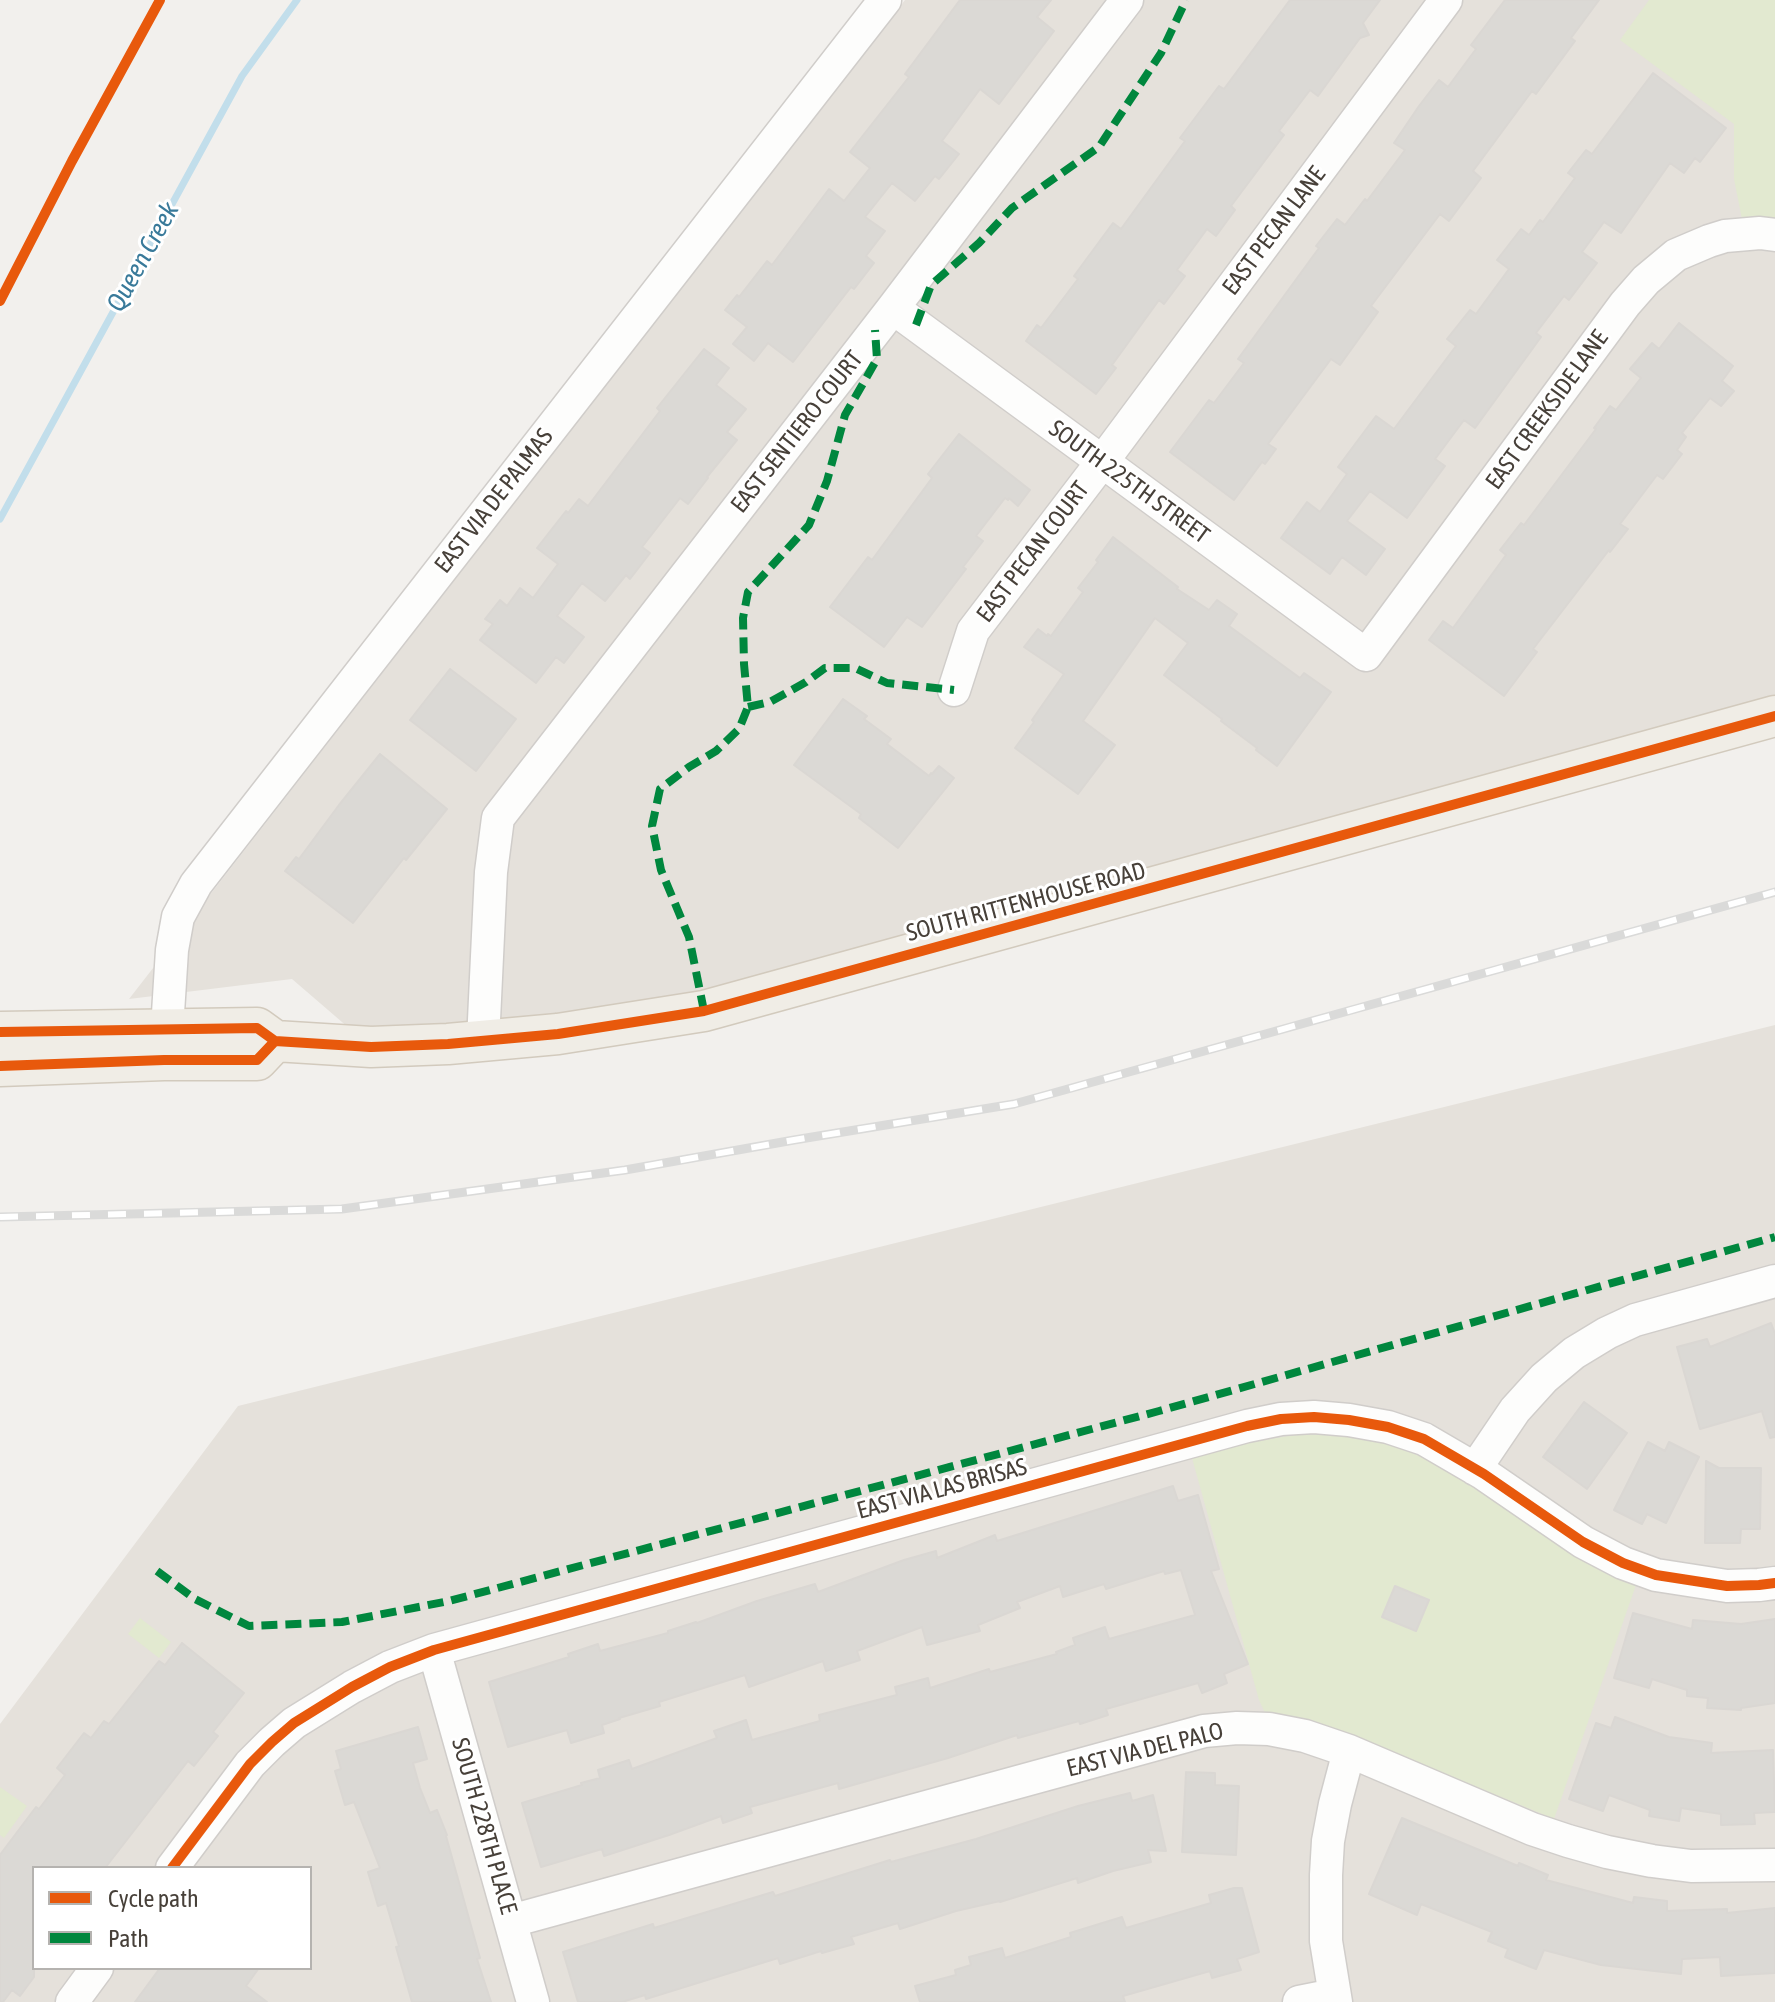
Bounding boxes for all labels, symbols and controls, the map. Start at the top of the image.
street label: EAST PECAN LANE [1216,161,1332,301]
water label: Queen Creek [100,197,186,317]
street label: EAST CREEKSIDE LANE [1480,325,1614,495]
street label: EAST SENTIERO COURT [725,345,869,519]
street label: SOUTH 225TH STREET [1043,414,1215,550]
street label: EAST VIA DE PALMAS [429,423,559,579]
street label: EAST PECAN COURT [971,476,1095,628]
street label: SOUTH RITTENHOUSE ROAD [903,856,1149,948]
street label: EAST VIA LAS BRISAS [854,1452,1030,1526]
street label: EAST VIA DEL PALO [1064,1717,1226,1783]
street label: SOUTH 228TH PLACE [445,1735,523,1917]
legend [32,1866,312,1970]
text: Cycle path [108,1885,199,1912]
text: Path [108,1925,149,1952]

